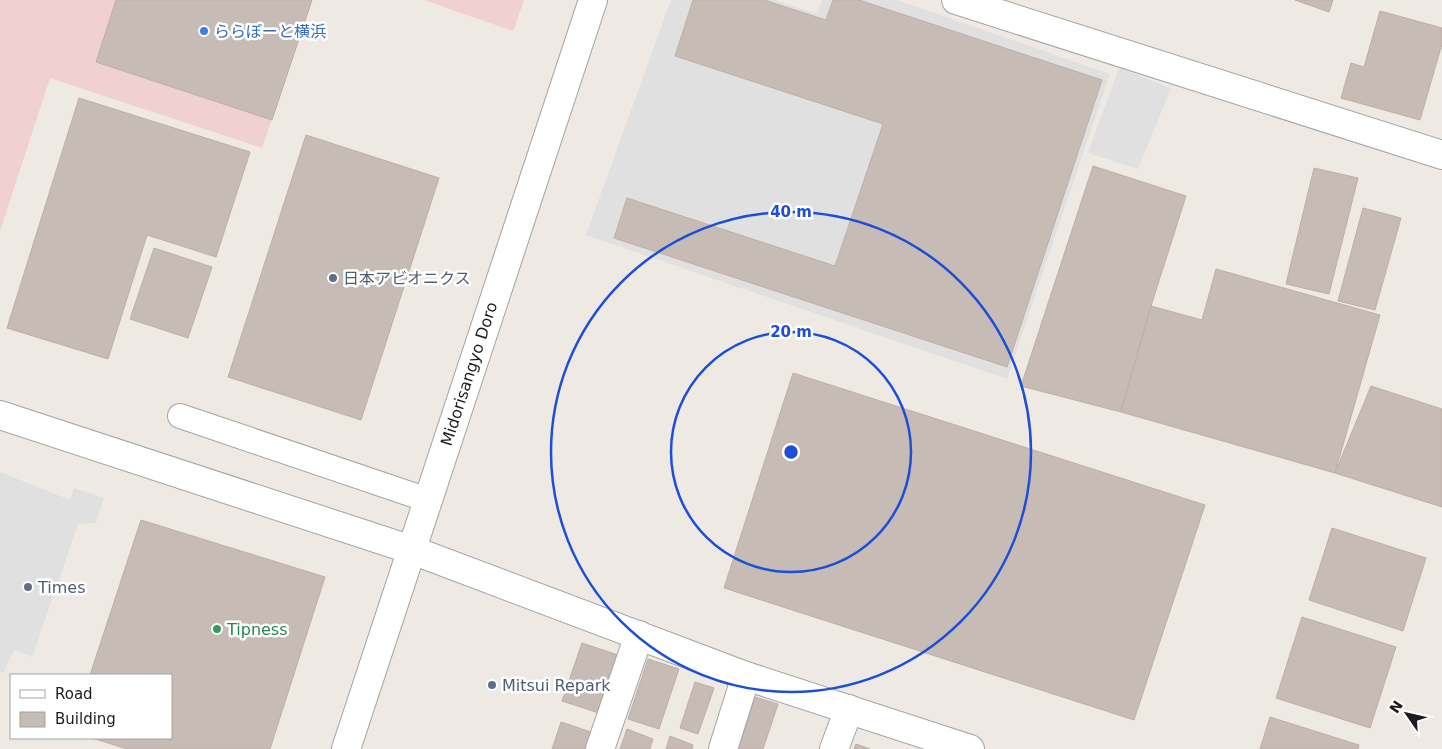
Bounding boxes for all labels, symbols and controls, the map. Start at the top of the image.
place label: ららぽーと横浜 [214,22,326,41]
marker: ららぽーと横浜 [198,25,210,37]
text: 40 m [770,203,812,221]
place label: 日本アビオニクス [343,269,471,288]
marker: 日本アビオニクス [327,272,339,284]
street label: Midorisangyo Doro [437,300,501,448]
text: 20 m [770,323,812,341]
centre of rings [782,443,800,461]
place label: Times [37,578,86,597]
marker: Times [22,581,34,593]
place label: Tipness [226,620,288,639]
marker: Tipness [211,623,223,635]
legend [10,674,172,739]
place label: Mitsui Repark [502,676,611,695]
marker: Mitsui Repark [486,679,498,691]
text: Road [55,685,93,703]
north arrow [1382,689,1432,739]
text: N [1386,697,1406,716]
text: Building [55,710,116,728]

